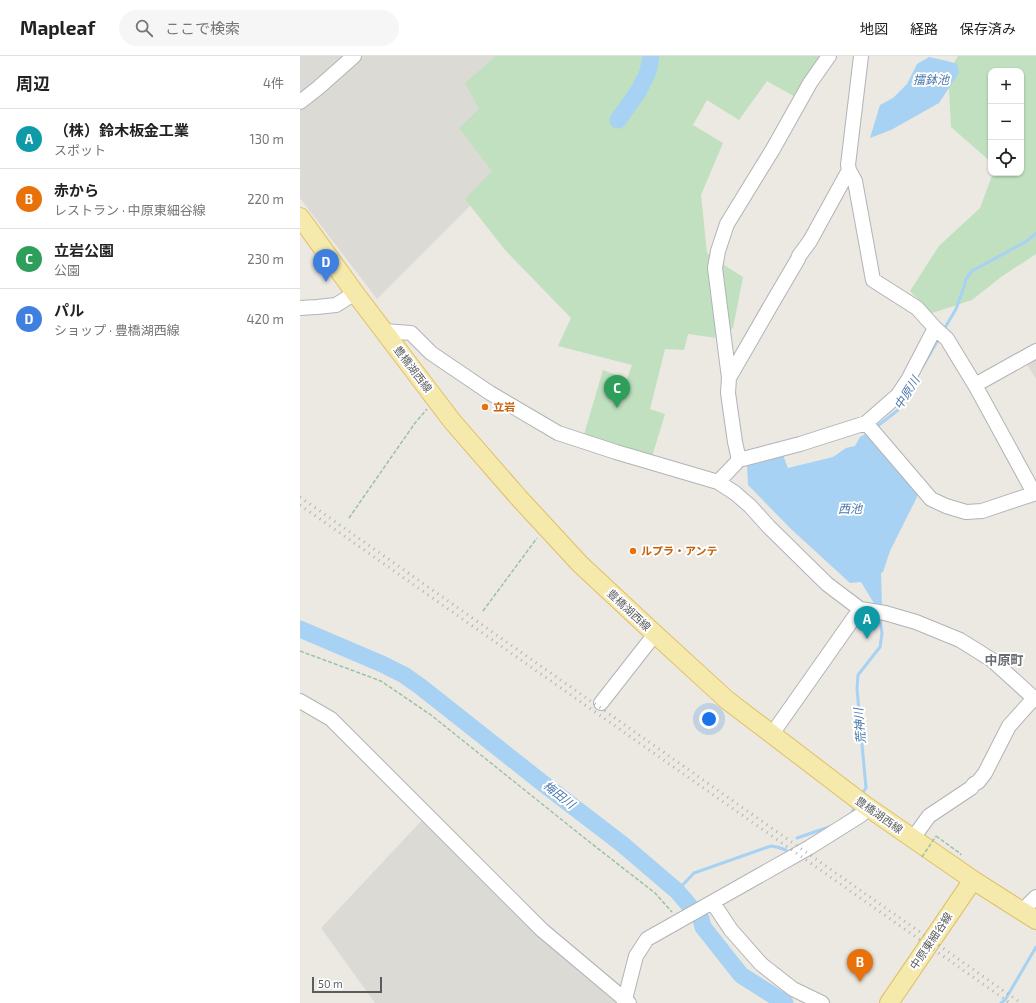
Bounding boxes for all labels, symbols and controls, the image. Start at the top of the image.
search box [119,10,399,46]
text: Mapleaf [20,16,95,39]
icon: search [133,17,155,39]
text: ここで検索 [165,19,240,37]
text: 地図 [860,20,888,37]
text: 経路 [910,20,938,37]
text: 保存済み [960,20,1016,37]
map controls [988,68,1024,176]
button: + [988,68,1024,104]
water label: 擂鉢池 [913,72,950,86]
text: 周辺 [16,73,50,93]
text: 4件 [263,75,284,91]
button: − [988,104,1024,140]
text: （株）鈴木板金工業 [54,121,189,139]
text: A [25,131,33,147]
text: 130 m [249,131,284,147]
button: locate [988,140,1024,176]
text: スポット [54,142,106,158]
text: 赤から [54,181,99,199]
text: B [25,191,33,207]
text: 220 m [247,191,284,207]
text: レストラン · 中原東細谷線 [54,202,206,218]
text: 立岩公園 [54,241,114,259]
pin: D [313,249,339,282]
text: C [25,251,33,267]
text: 230 m [247,251,284,267]
text: 公園 [54,262,80,278]
text: パル [54,301,84,319]
text: D [25,311,33,327]
text: 420 m [247,311,284,327]
text: ショップ · 豊橋湖西線 [54,322,180,338]
street label: 豊橋湖西線 [392,343,435,395]
water label: 中原川 [891,372,923,411]
pin: C [604,375,630,408]
place label: 立岩 [493,400,515,413]
marker: 立岩 [480,402,490,412]
water label: 西池 [838,501,863,515]
place label: ルプラ・アンテ [641,544,718,557]
marker: ルプラ・アンテ [628,546,638,556]
street label: 豊橋湖西線 [605,586,654,633]
pin: A [854,606,880,639]
district label: 中原町 [984,652,1024,668]
water label: 荒神川 [850,706,868,745]
your location [699,709,719,729]
water label: 梅田川 [541,778,580,812]
street label: 豊橋湖西線 [853,793,906,836]
street label: 中原東細谷線 [907,910,954,972]
pin: B [847,949,873,982]
scale bar [312,975,382,994]
text: 50 m [318,977,343,990]

